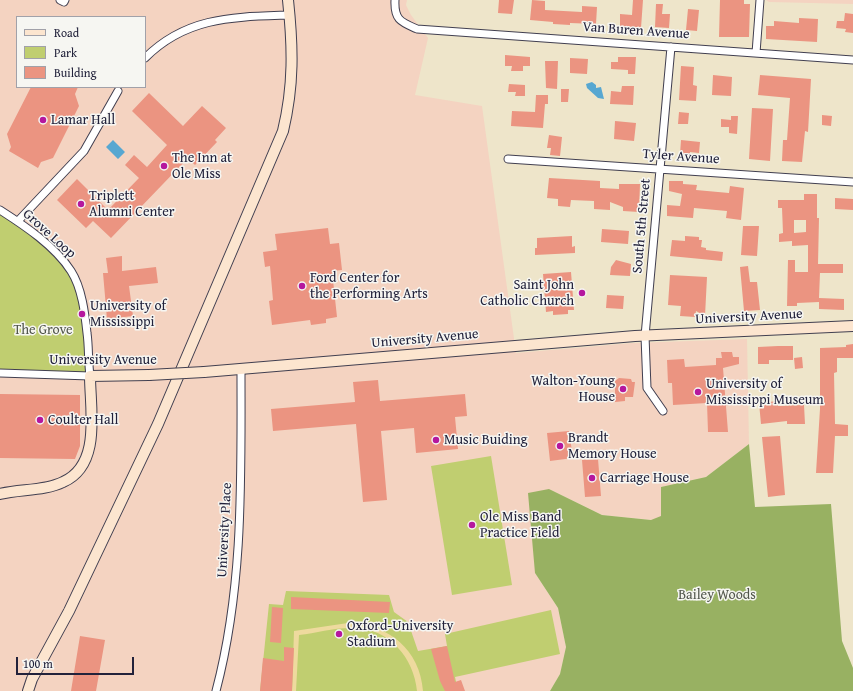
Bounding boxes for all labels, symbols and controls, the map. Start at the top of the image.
legend [16,16,146,88]
street label: Van Buren Avenue [582,19,690,43]
text: Road [54,24,79,41]
text: Park [54,44,77,61]
text: Building [54,64,97,81]
place label: Lamar Hall [51,112,115,128]
marker: Lamar Hall [38,115,48,125]
street label: Tyler Avenue [642,146,720,168]
place label: The Inn at Ole Miss [172,150,232,182]
marker: The Inn at Ole Miss [159,161,169,171]
street label: South 5th Street [629,178,655,274]
place label: Triplett Alumni Center [89,188,175,220]
marker: Triplett Alumni Center [76,199,86,209]
street label: Grove Loop [19,206,79,262]
place label: Ford Center for the Performing Arts [310,270,428,302]
place label: Saint John Catholic Church [480,277,574,310]
marker: Ford Center for the Performing Arts [297,281,307,291]
marker: Saint John Catholic Church [577,288,587,298]
place label: University of Mississippi [90,298,166,330]
street label: University Avenue [695,306,803,328]
marker: University of Mississippi [77,309,87,319]
park label: The Grove [13,322,73,338]
street label: University Avenue [371,326,479,352]
street label: University Avenue [49,352,157,368]
place label: Walton-Young House [531,373,615,406]
place label: University of Mississippi Museum [706,376,824,408]
marker: Walton-Young House [618,384,628,394]
marker: University of Mississippi Museum [693,387,703,397]
place label: Coulter Hall [48,412,118,428]
marker: Coulter Hall [35,415,45,425]
place label: Brandt Memory House [568,430,657,462]
place label: Music Buiding [444,432,528,448]
marker: Music Buiding [431,435,441,445]
marker: Brandt Memory House [555,441,565,451]
place label: Carriage House [600,470,689,486]
marker: Carriage House [587,473,597,483]
street label: University Place [214,482,236,578]
place label: Ole Miss Band Practice Field [480,509,562,542]
marker: Ole Miss Band Practice Field [467,520,477,530]
park label: Bailey Woods [678,587,756,603]
place label: Oxford-University Stadium [347,618,454,650]
marker: Oxford-University Stadium [334,629,344,639]
scale bar [18,649,136,675]
text: 100 m [23,655,53,672]

